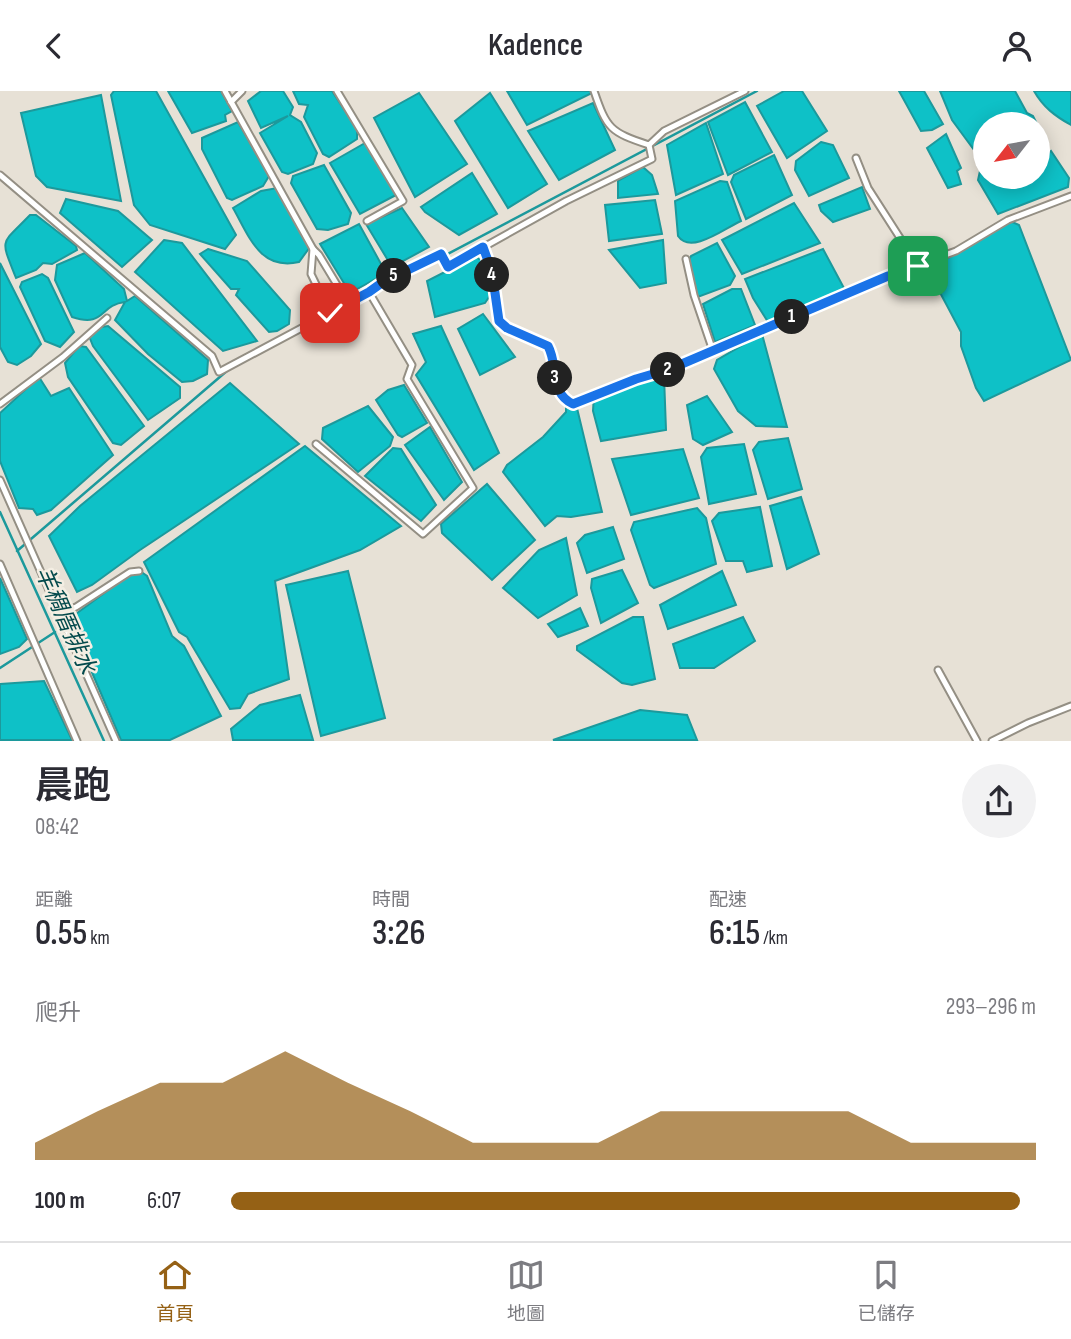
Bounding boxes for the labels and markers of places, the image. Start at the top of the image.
pin [888,236,948,296]
pin: 4 [475,257,510,293]
pin: 5 [376,259,412,293]
pin [300,283,360,343]
pin: 1 [774,299,810,335]
pin: 2 [650,353,686,387]
pin: 3 [538,361,572,395]

